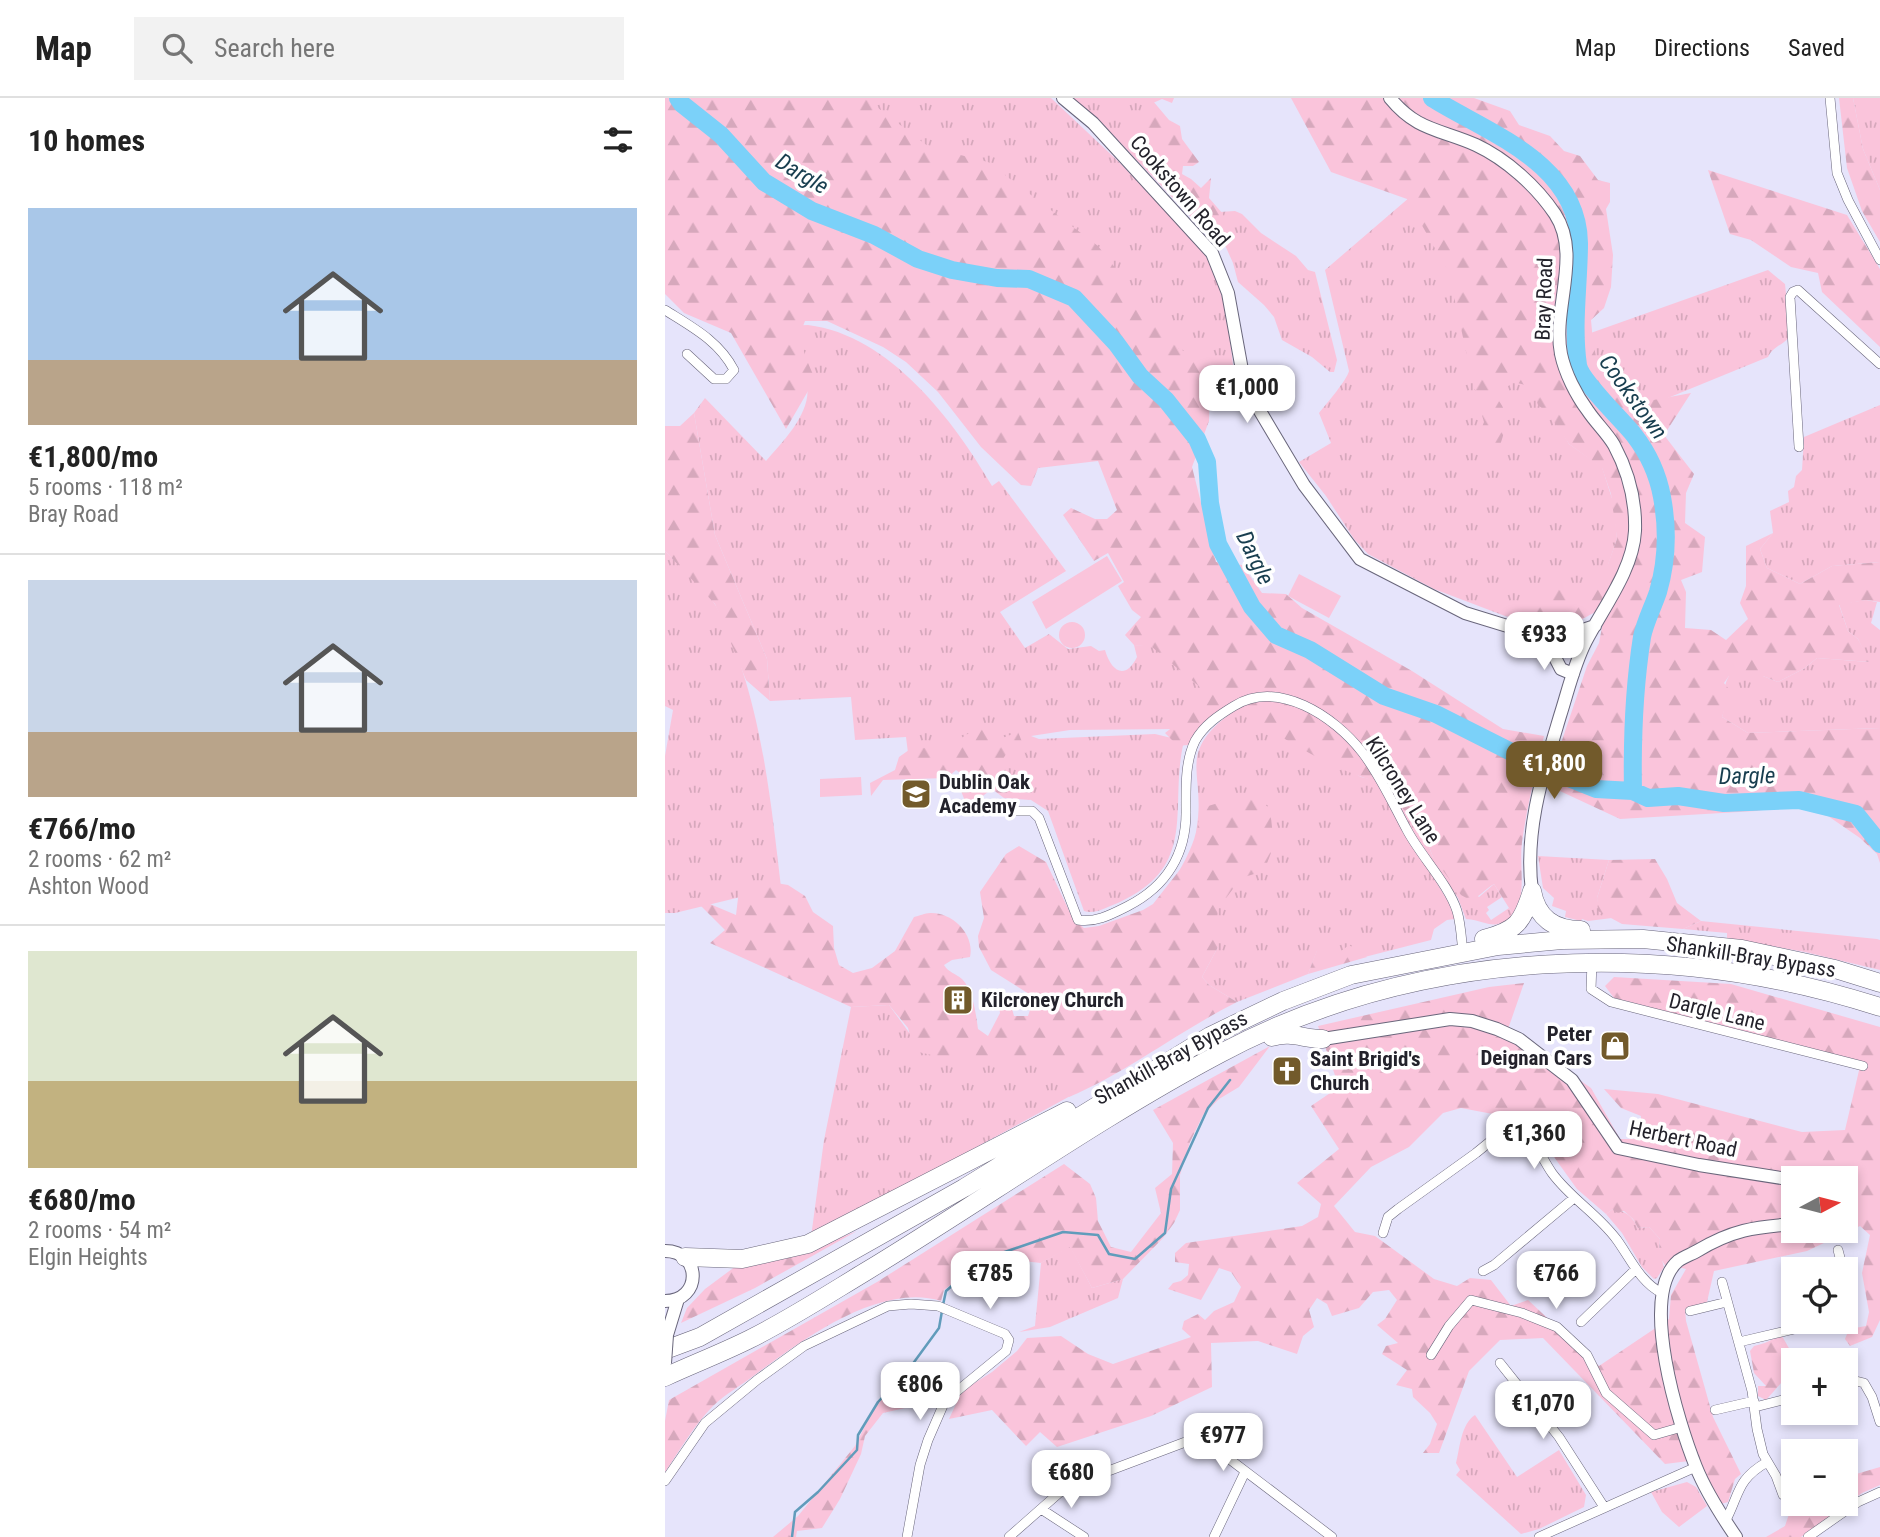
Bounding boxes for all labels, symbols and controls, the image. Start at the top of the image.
search box [134,17,624,80]
text: Map [35,29,92,68]
icon: search [158,29,196,67]
text: Search here [214,33,335,63]
text: Map [1575,34,1616,62]
text: Directions [1654,34,1750,62]
text: Saved [1788,34,1845,62]
icon: filters [599,121,637,159]
text: 10 homes [28,123,145,158]
street label: Cookstown Road [1125,131,1235,251]
water label: Dargle [771,148,833,200]
icon: home [270,253,396,379]
street label: Bray Road [1531,257,1557,341]
water label: Cookstown [1593,349,1673,445]
pin: €1,000 [1190,366,1304,425]
text: €1,000 [1215,374,1279,401]
text: €1,800/mo [28,439,158,474]
text: 5 rooms · 118 m² [28,474,183,501]
text: Bray Road [28,501,119,528]
water label: Dargle [1230,527,1280,589]
pin: €933 [1503,612,1585,672]
text: €933 [1521,621,1567,648]
icon: home [270,625,396,751]
street label: Kilcroney Lane [1361,732,1445,848]
pin: €1,800 [1497,742,1611,801]
text: €1,800 [1522,750,1586,777]
water label: Dargle [1718,762,1776,790]
place label: Dublin Oak Academy [939,770,1031,818]
school or university icon: Dublin Oak Academy [899,777,933,811]
text: €766/mo [28,811,136,846]
text: 2 rooms · 62 m² [28,846,171,873]
text: Ashton Wood [28,873,149,900]
street label: Shankill-Bray Bypass [1665,932,1837,982]
building icon: Kilcroney Church [941,983,975,1017]
place label: Kilcroney Church [981,988,1124,1012]
street label: Dargle Lane [1666,988,1768,1036]
icon: home [270,996,396,1122]
street label: Shankill-Bray Bypass [1090,1006,1252,1110]
place label: Peter Deignan Cars [1480,1022,1592,1070]
shop icon: Peter Deignan Cars [1598,1029,1632,1063]
place label: Saint Brigid's Church [1310,1047,1420,1095]
church icon: Saint Brigid's Church [1270,1054,1304,1088]
pin: €1,360 [1477,1112,1591,1171]
street label: Herbert Road [1627,1116,1739,1162]
text: €1,360 [1502,1120,1566,1147]
north arrow [1781,1166,1859,1242]
map controls [1781,1166,1858,1516]
text: €680/mo [28,1182,136,1217]
text: 2 rooms · 54 m² [28,1217,171,1244]
text: Elgin Heights [28,1244,148,1271]
pin: €785 [949,1252,1031,1311]
pin: €766 [1515,1252,1597,1311]
button: locate [1781,1257,1858,1334]
text: €785 [967,1260,1013,1287]
text: €766 [1533,1260,1579,1287]
button: + [1781,1348,1858,1425]
pin: €806 [879,1362,961,1422]
text: €806 [897,1371,943,1398]
pin: €1,070 [1486,1382,1600,1441]
text: €1,070 [1511,1390,1575,1417]
pin: €977 [1182,1414,1264,1473]
text: €977 [1200,1422,1246,1449]
button: − [1781,1439,1858,1516]
pin: €680 [1030,1450,1112,1510]
text: €680 [1048,1459,1094,1486]

